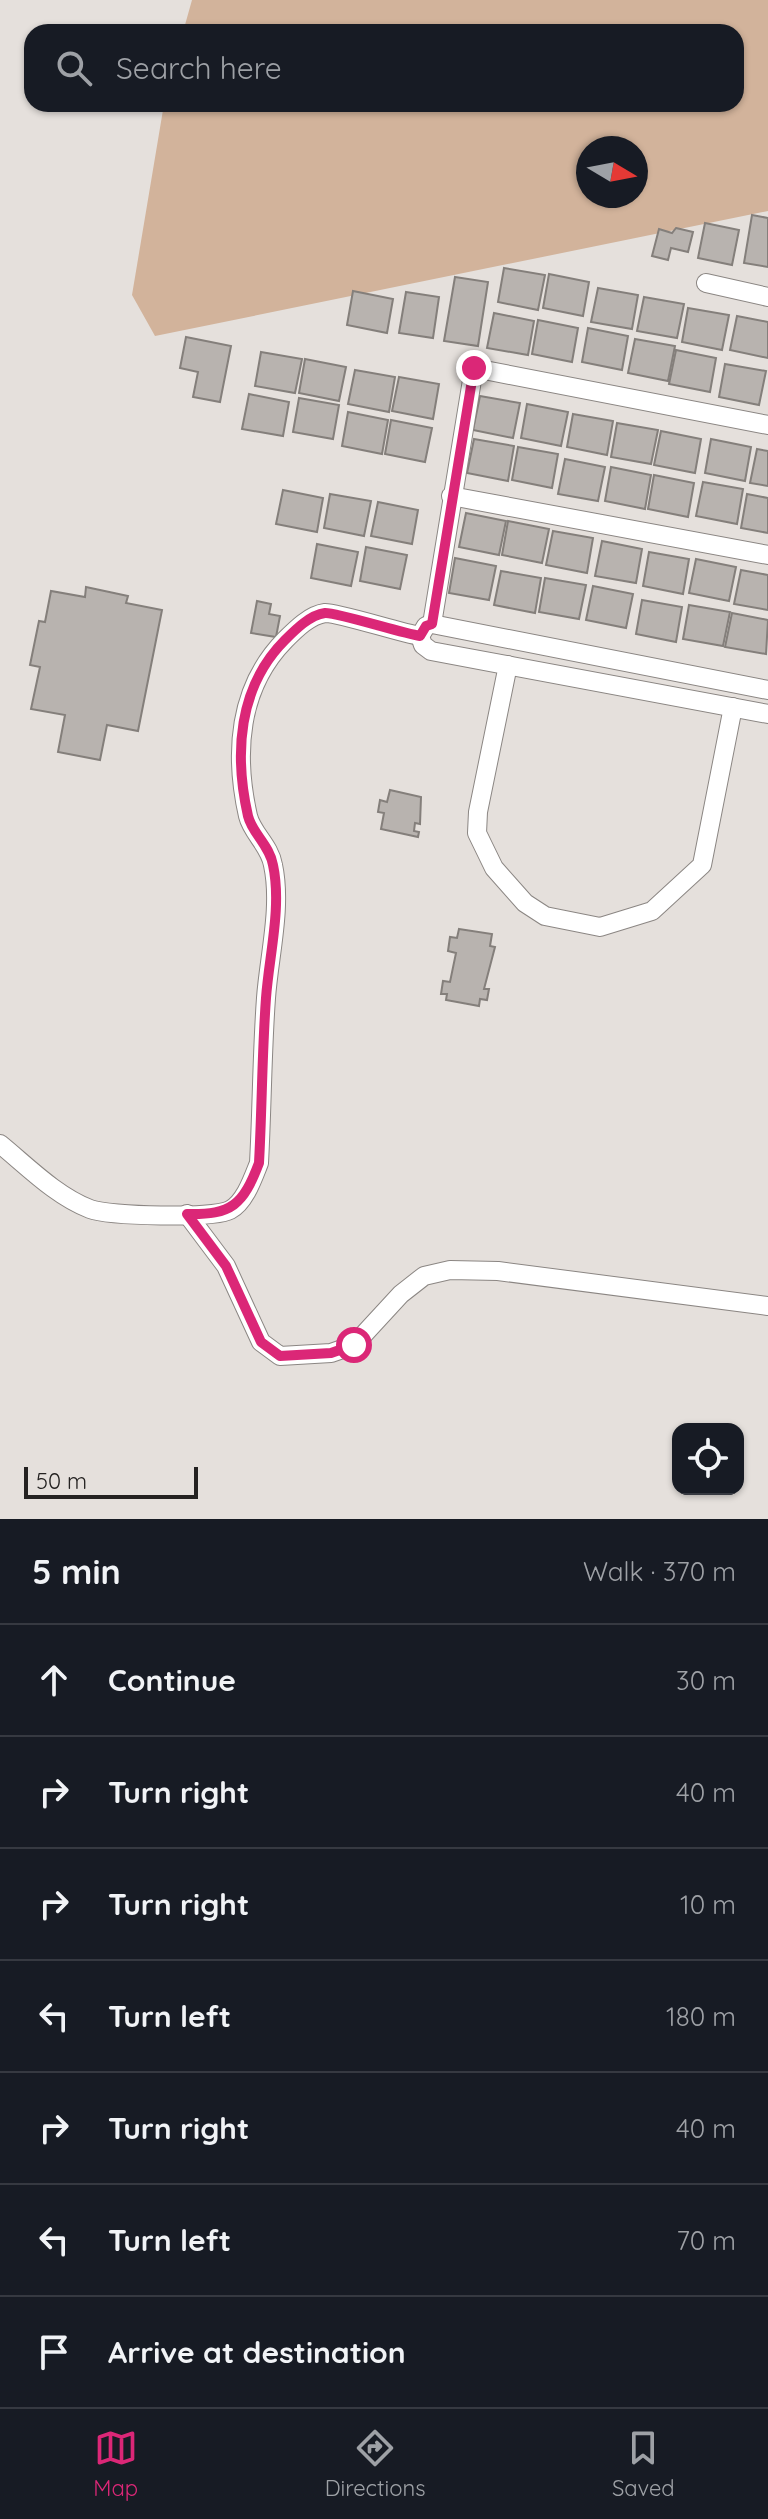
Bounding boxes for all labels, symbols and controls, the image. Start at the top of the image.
search box [24,24,744,112]
icon: search [52,46,96,90]
text: Search here [116,49,282,87]
north arrow [576,136,648,208]
route end [456,350,492,386]
route start [336,1327,372,1363]
map controls [672,1423,744,1495]
button: locate [672,1423,744,1495]
scale bar [24,1463,198,1499]
text: 50 m [36,1467,87,1495]
text: 5 min [32,1550,121,1593]
text: Walk · 370 m [583,1555,736,1588]
icon: ahead [32,1658,76,1702]
text: Continue [108,1661,236,1699]
text: 30 m [676,1664,736,1697]
icon: right [32,1770,76,1814]
text: Turn right [108,1773,249,1811]
text: 40 m [676,1776,736,1809]
icon: right [32,1882,76,1926]
text: Turn right [108,1885,249,1923]
text: 10 m [680,1888,736,1921]
icon: left [32,1994,76,2038]
text: Turn left [108,1997,231,2035]
text: 180 m [666,2000,736,2033]
icon: right [32,2106,76,2150]
text: Turn right [108,2109,249,2147]
text: 40 m [676,2112,736,2145]
icon: left [32,2218,76,2262]
text: Turn left [108,2221,231,2259]
text: 70 m [676,2224,736,2257]
icon: arrive [32,2330,76,2374]
text: Arrive at destination [108,2333,406,2371]
tab: Map [93,2426,138,2502]
tab: Directions [325,2426,425,2502]
tab: Saved [612,2426,675,2502]

